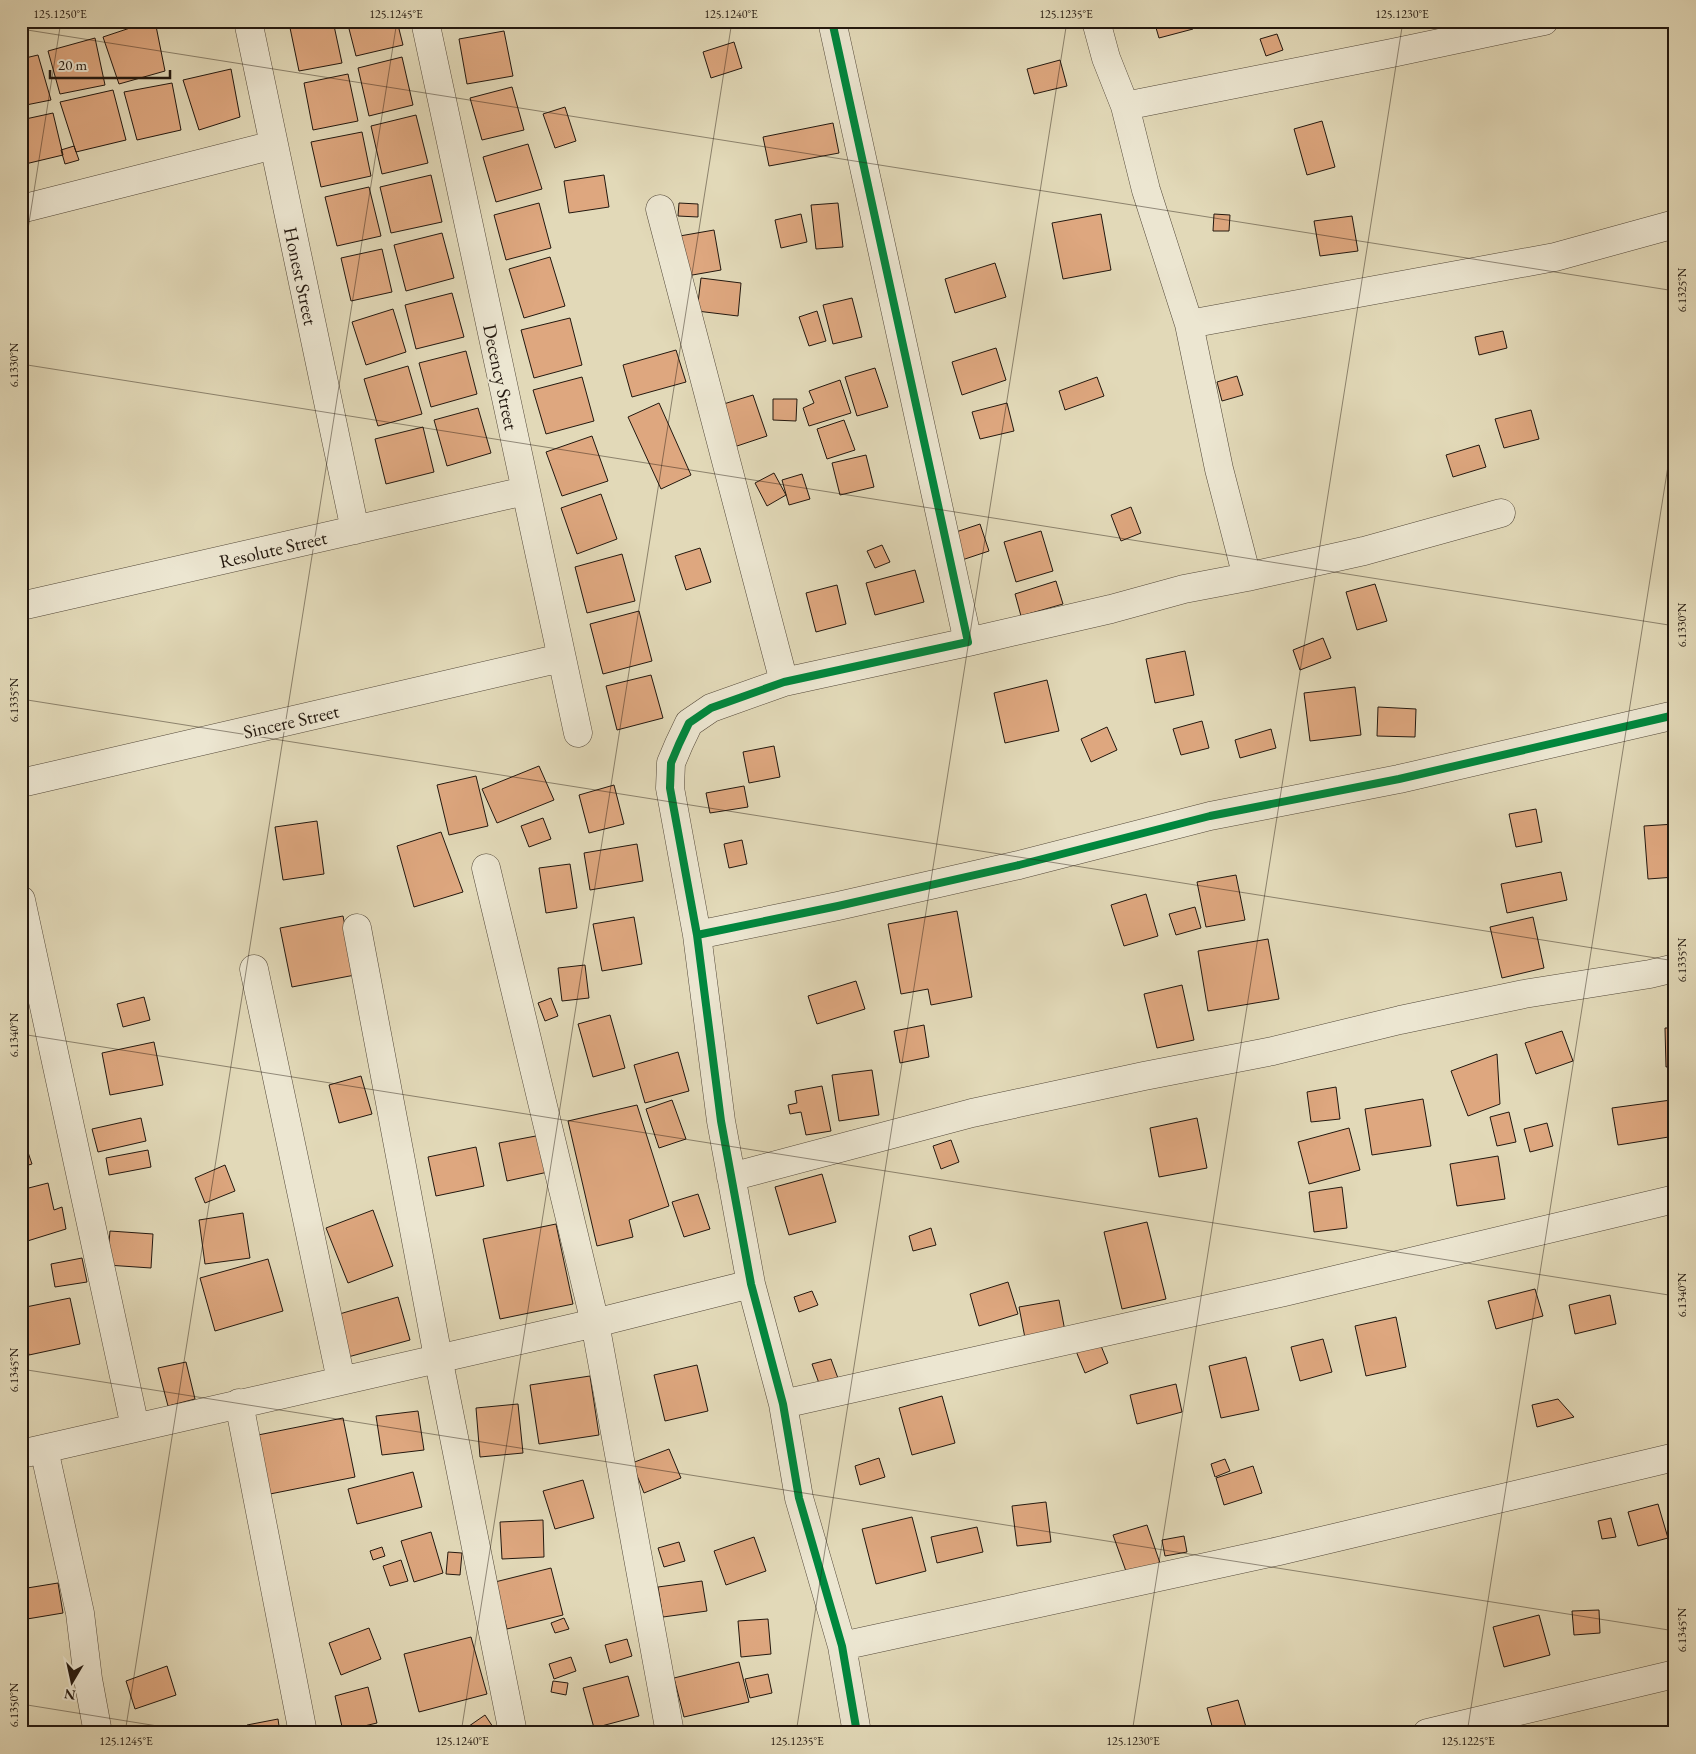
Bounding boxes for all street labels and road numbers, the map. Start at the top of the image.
street label: Honest Street [278,225,323,328]
street label: Decency Street [477,322,524,432]
street label: Resolute Street [217,525,329,574]
street label: Sincere Street [241,698,341,745]

